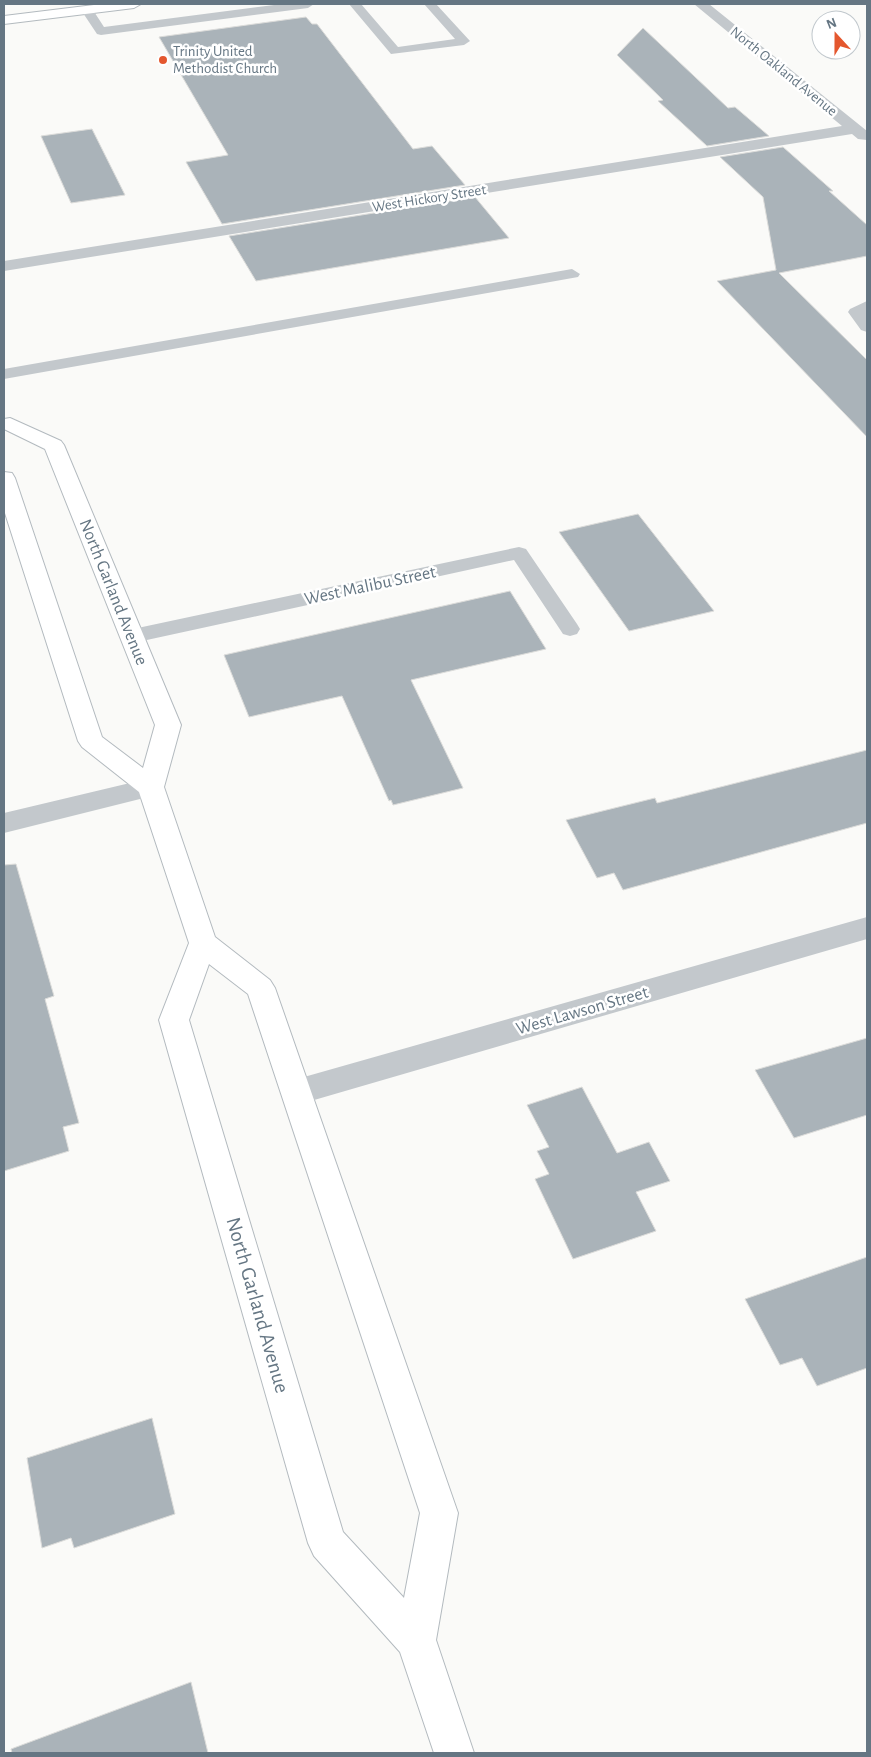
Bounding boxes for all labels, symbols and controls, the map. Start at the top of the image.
north arrow [811,10,861,60]
street label: North Oakland Avenue [727,22,841,120]
place label: Trinity United Methodist Church [173,44,277,76]
marker: Trinity United Methodist Church [157,54,169,66]
street label: West Hickory Street [371,182,487,215]
street label: North Garland Avenue [76,517,151,668]
street label: West Malibu Street [303,563,438,609]
street label: West Lawson Street [514,983,651,1038]
street label: North Garland Avenue [222,1215,293,1395]

